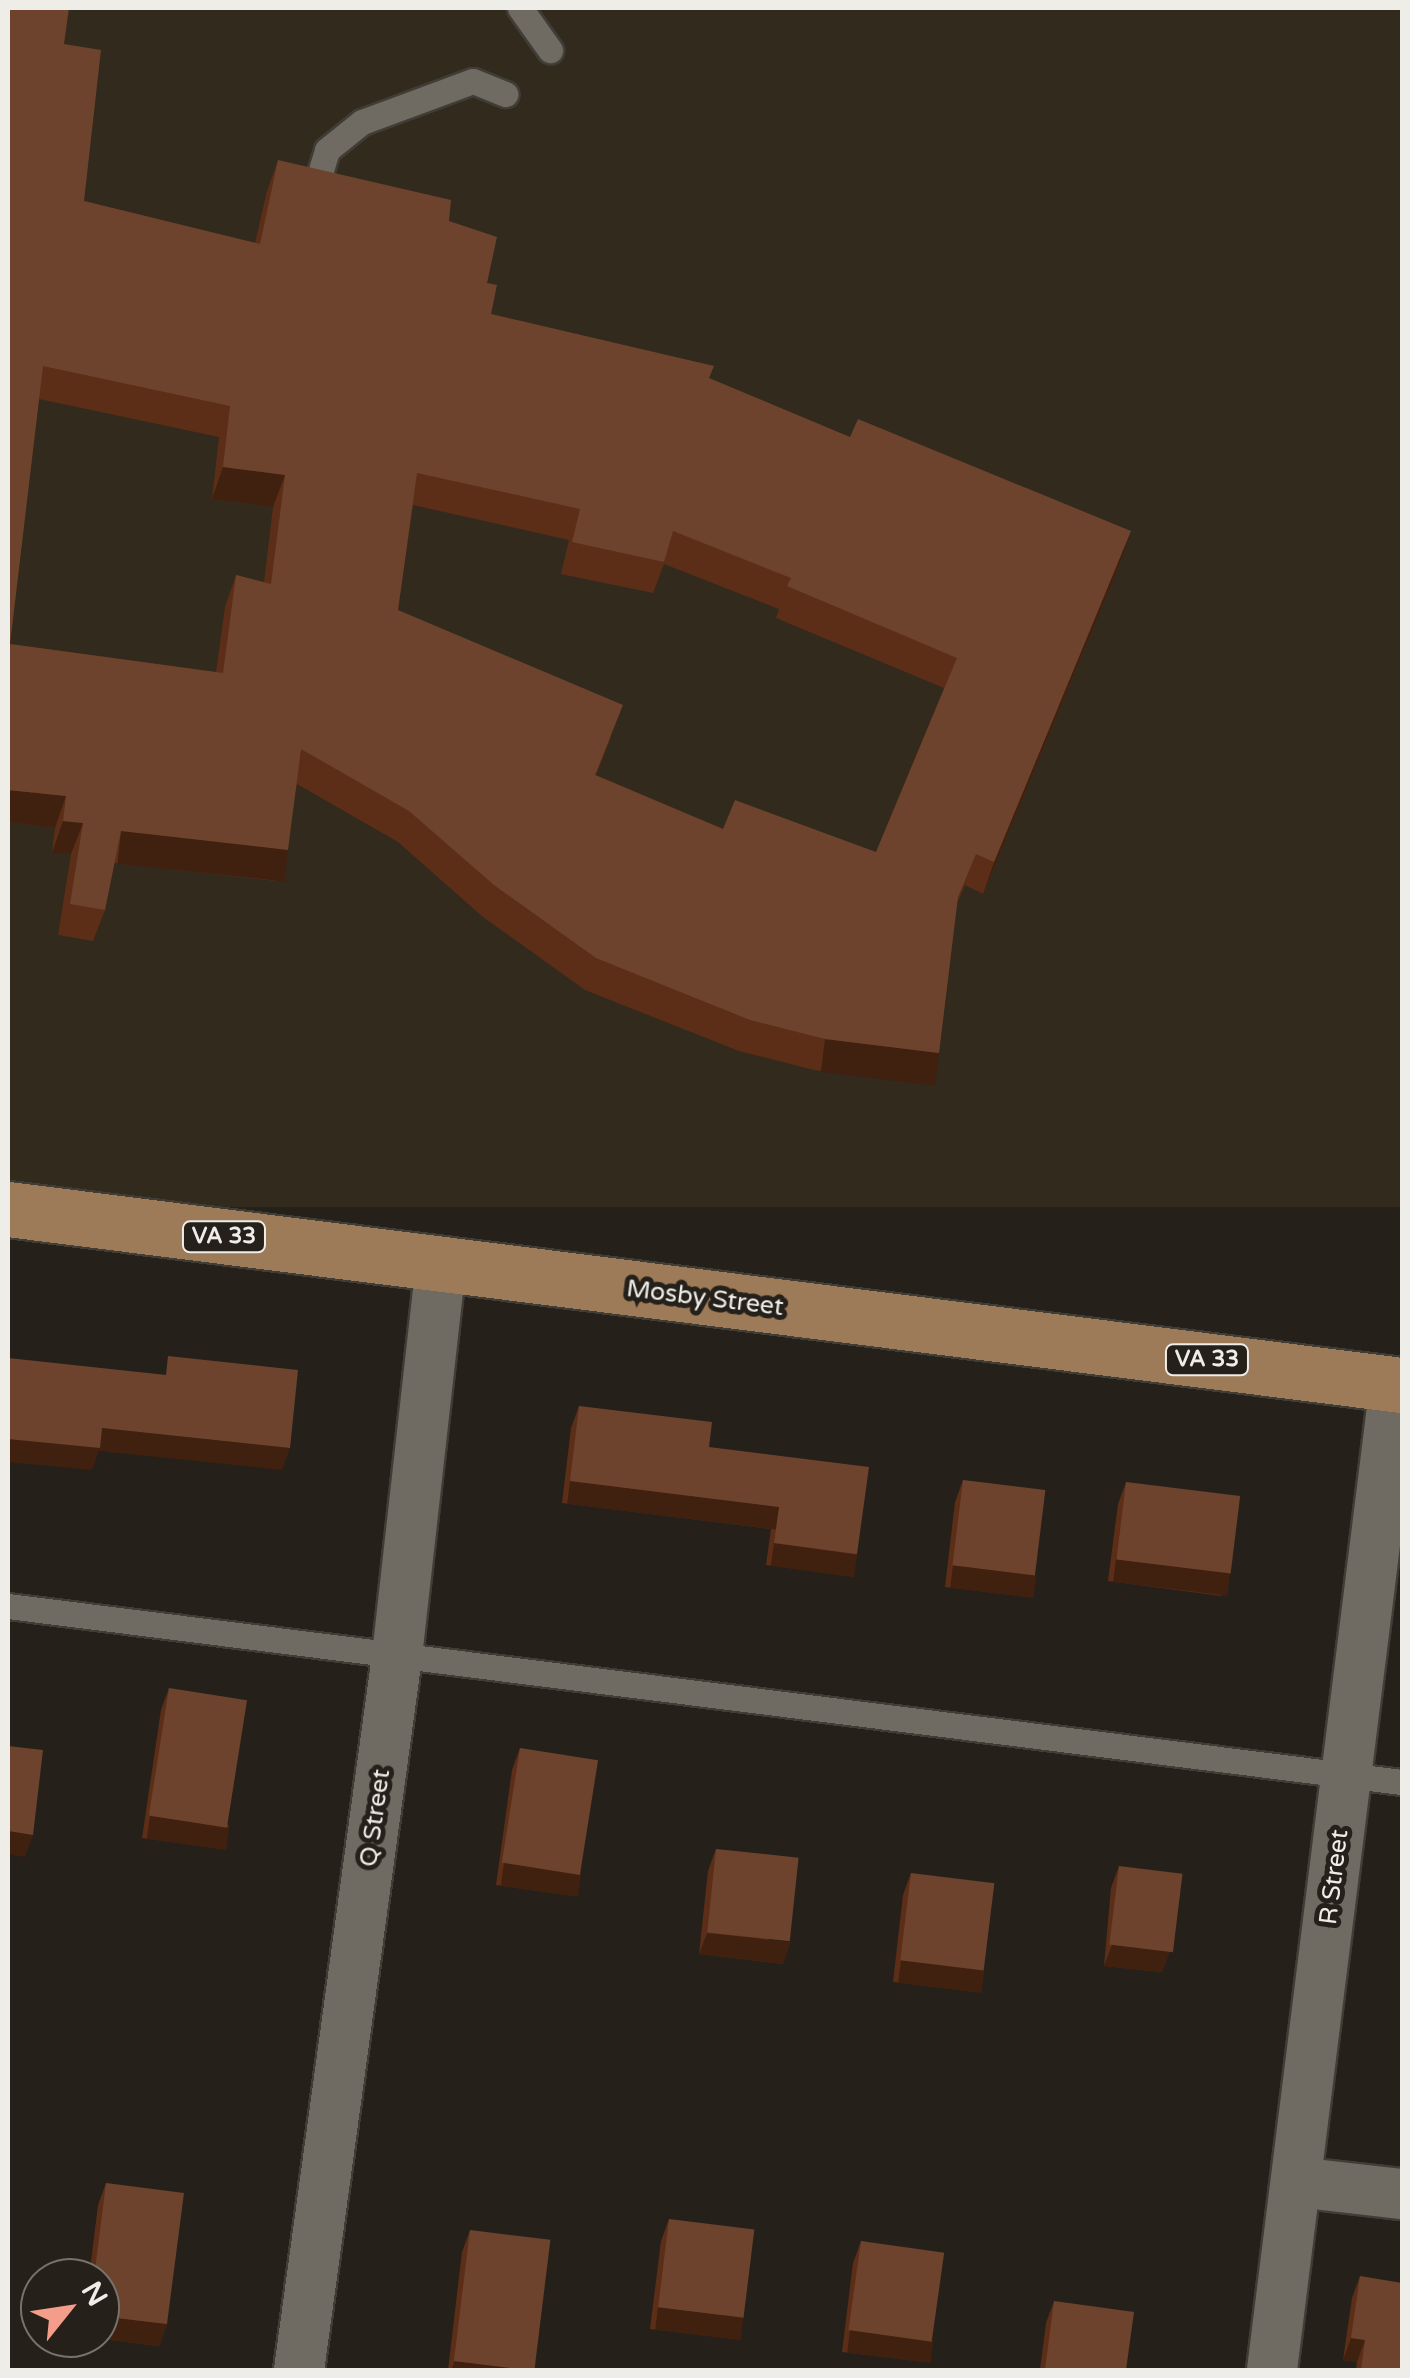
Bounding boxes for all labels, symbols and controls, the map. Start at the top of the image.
road number: VA 33 [182,1220,266,1254]
street label: Mosby Street [625,1273,785,1323]
road number: VA 33 [1164,1343,1250,1377]
street label: Q Street [353,1767,397,1869]
street label: R Street [1313,1828,1355,1926]
north arrow [20,2258,120,2358]
text: N [74,2276,115,2312]

